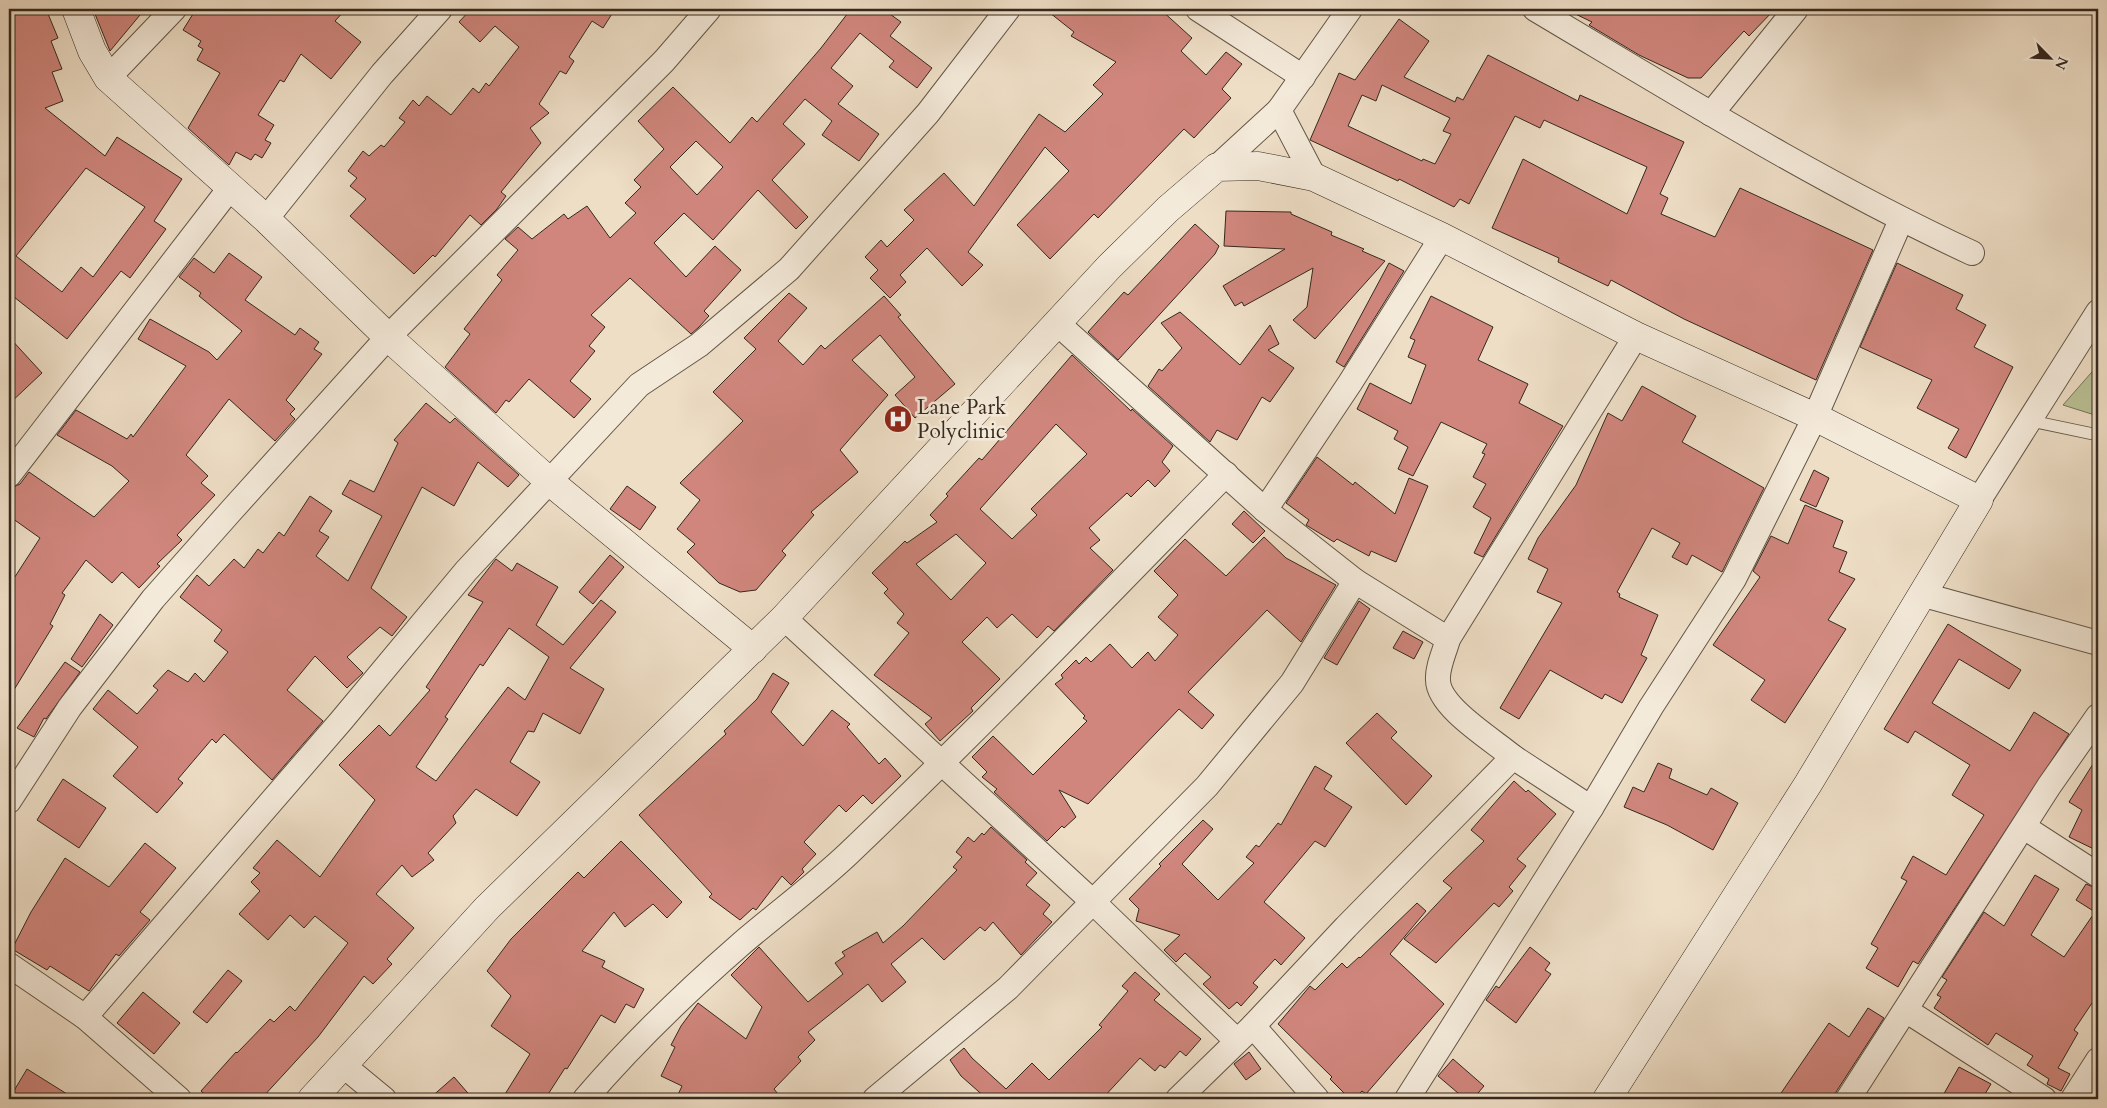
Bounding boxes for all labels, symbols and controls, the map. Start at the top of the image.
north arrow [2024,32,2074,82]
text: N [2050,54,2073,73]
place label: Lane Park Polyclinic [917,393,1007,446]
hospital icon: Lane Park Polyclinic [883,404,913,434]

